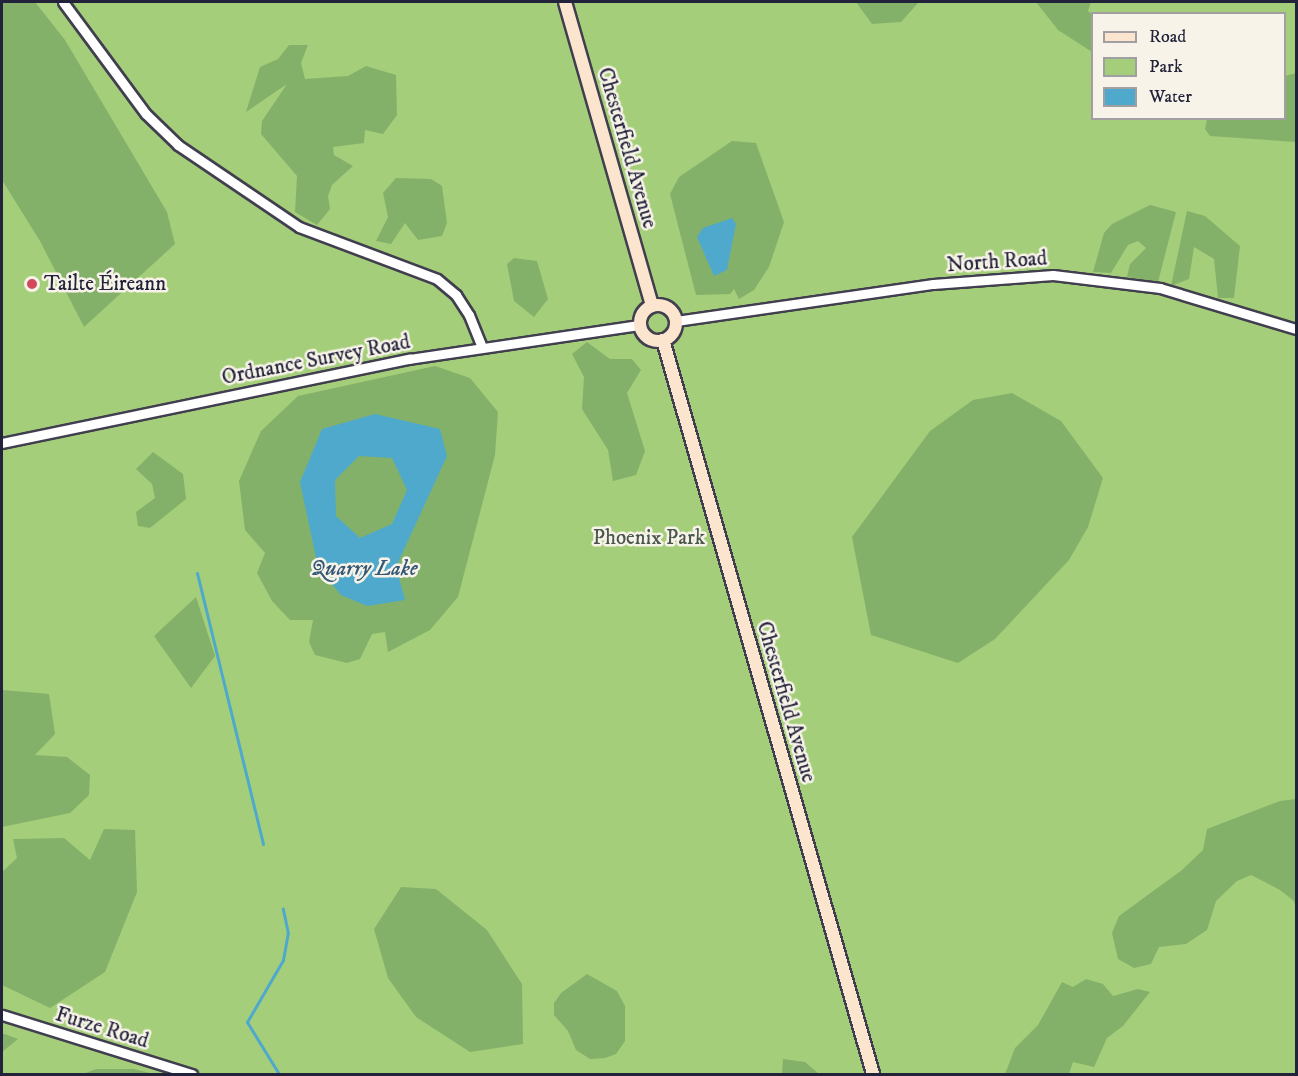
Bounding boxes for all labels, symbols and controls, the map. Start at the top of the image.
legend [1091,12,1286,120]
text: Road [1149,26,1186,48]
text: Park [1149,56,1183,78]
street label: Chesterfield Avenue [592,65,662,231]
text: Water [1149,86,1192,108]
street label: North Road [946,246,1048,278]
place label: Tailte Éireann [44,271,166,297]
marker: Tailte Éireann [25,277,39,291]
street label: Ordnance Survey Road [220,329,412,391]
park label: Phoenix Park [593,525,705,551]
water label: Quarry Lake [311,556,417,582]
street label: Chesterfield Avenue [751,619,821,785]
street label: Furze Road [52,1002,152,1054]

